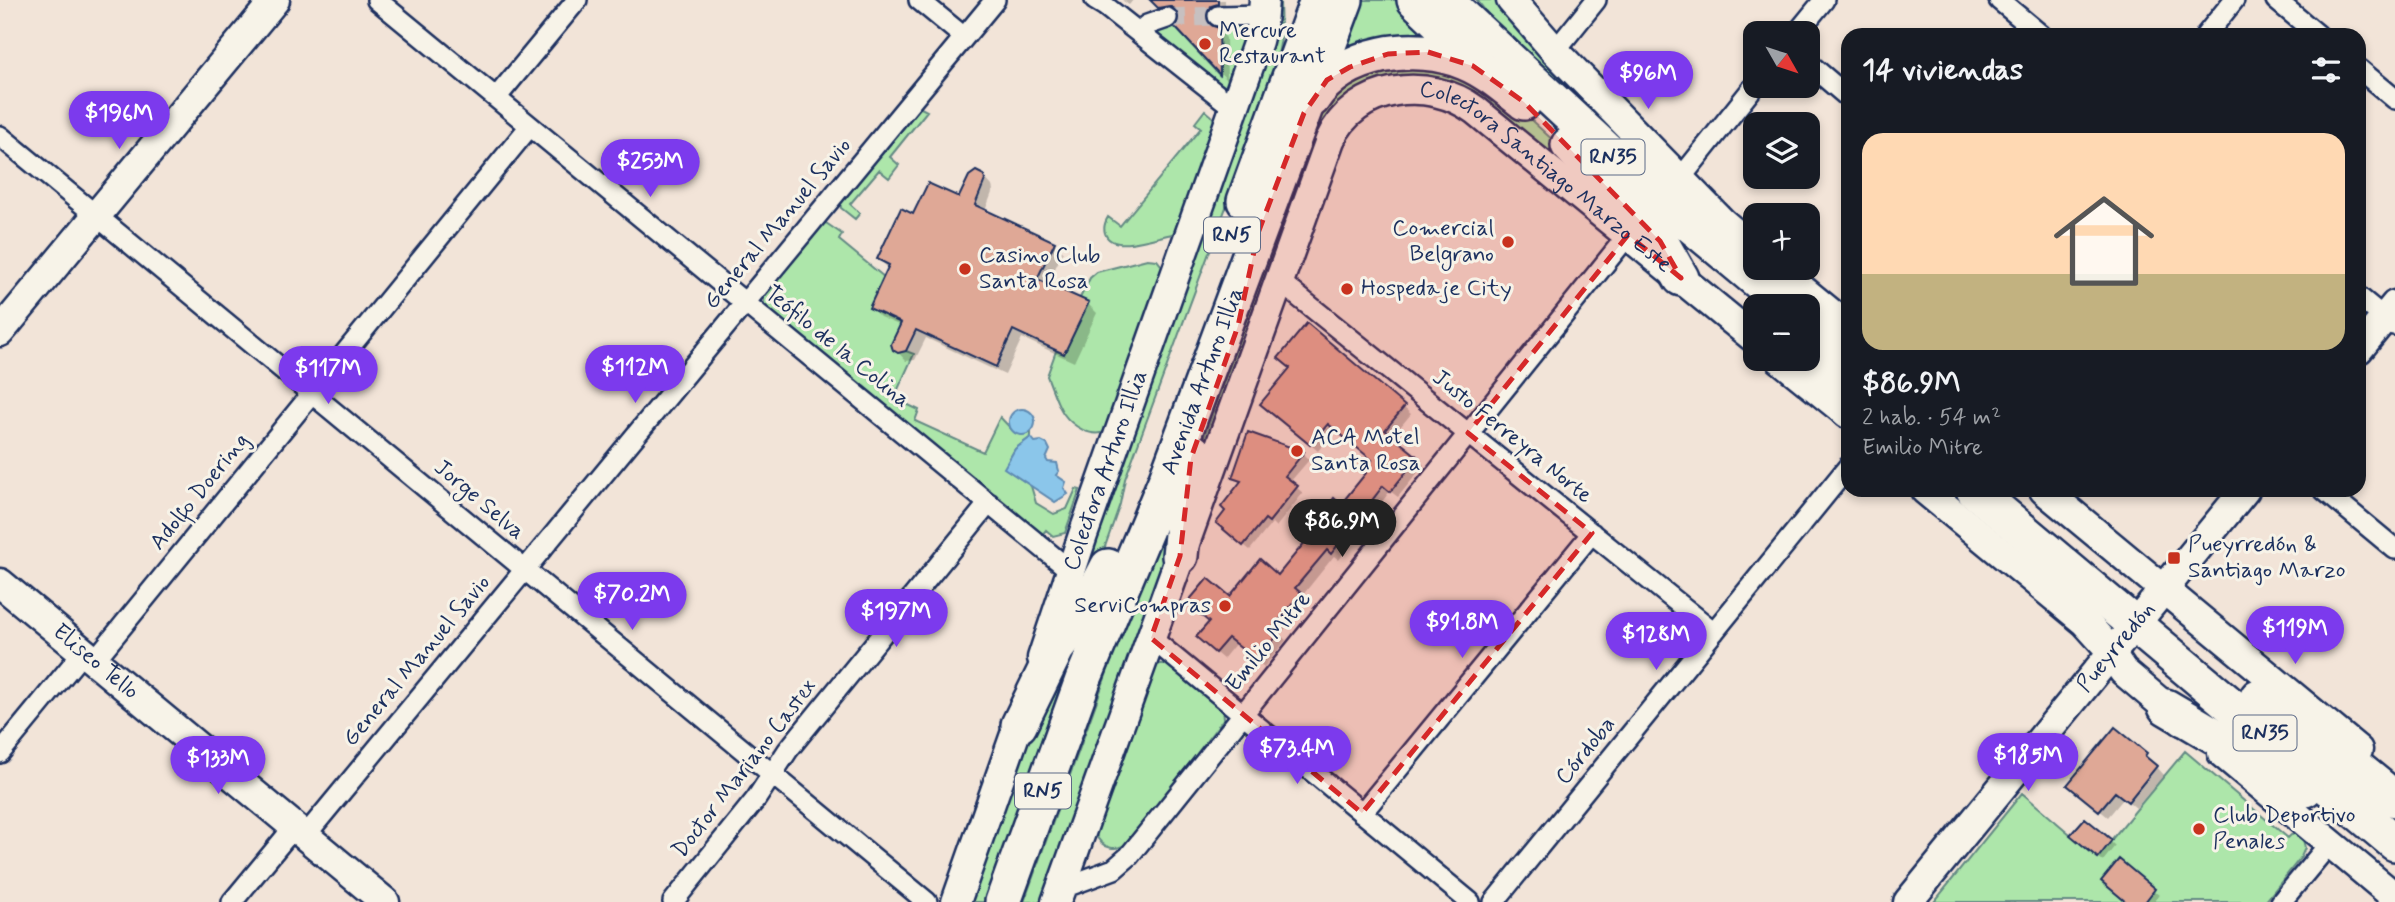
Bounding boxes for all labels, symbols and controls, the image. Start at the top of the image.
place label: Mercure Restaurant [1219,16,1326,72]
north arrow [1743,21,1820,98]
map controls [1743,21,1820,371]
marker: Mercure Restaurant [1197,36,1213,52]
text: 14 viviendas [1862,51,2023,90]
icon: filters [2307,51,2345,89]
pin: $96M [1607,52,1689,111]
text: $96M [1619,59,1677,89]
street label: Colectora Santiago Marzo Este [1417,75,1678,280]
pin: $196M [70,92,168,151]
text: $196M [85,99,153,129]
button: layers [1743,112,1820,189]
street label: General Manuel Savio [697,132,859,316]
pin: $253M [601,140,699,199]
road number: RN35 [1582,140,1644,174]
text: $253M [617,147,683,177]
icon: home [2041,178,2167,304]
button: + [1743,203,1820,280]
place label: Comercial Belgrano [1392,214,1494,272]
road number: RN5 [1204,218,1260,252]
marker: Comercial Belgrano [1500,234,1516,250]
place label: Casino Club Santa Rosa [979,241,1100,297]
marker: Casino Club Santa Rosa [957,261,973,277]
place label: Hospedaje City [1361,274,1512,304]
street label: Teófilo de la Colina [758,279,916,415]
marker: Hospedaje City [1339,281,1355,297]
street label: Avenida Arturo Illia [1155,283,1252,479]
button: − [1743,294,1820,371]
pin: $117M [279,346,377,406]
pin: $112M [586,346,684,405]
text: $112M [601,353,669,383]
text: $117M [295,354,361,384]
street label: Justo Ferreyra Norte [1426,363,1598,511]
text: $86.9M [1862,364,1960,403]
street label: Colectora Arturo Illia [1057,366,1155,575]
text: 2 hab. · 54 m² [1862,403,2001,433]
place label: ACA Motel Santa Rosa [1311,423,1421,479]
street label: Adolfo Doering [143,427,257,558]
text: Emilio Mitre [1862,433,1983,463]
marker: ACA Motel Santa Rosa [1289,443,1305,459]
street label: Jorge Selva [426,453,531,548]
pin: $86.9M [1285,500,1399,559]
text: $86.9M [1304,507,1380,537]
place label: Pueyrredón & Santiago Marzo [2188,530,2346,586]
marker: Pueyrredón & Santiago Marzo [2166,550,2182,566]
street label: General Manuel Savio [336,569,498,753]
pin: $70.2M [575,572,689,632]
text: $70.2M [594,580,670,610]
street label: Emilio Mitre [1219,585,1319,698]
pin: $197M [847,590,945,649]
place label: ServiCompras [1074,591,1211,621]
street label: Pueyrredón [2070,596,2162,699]
text: $197M [861,597,931,627]
marker: ServiCompras [1217,598,1233,614]
pin: $91.8M [1405,600,1519,660]
pin: $119M [2246,606,2344,666]
text: $91.8M [1426,608,1498,638]
pin: $128M [1607,612,1705,672]
text: $119M [2262,614,2328,644]
street label: Eliseo Tello [46,617,145,707]
text: $128M [1622,620,1690,650]
street label: Doctor Mariano Castex [666,673,824,864]
street label: Córdoba [1549,710,1623,792]
road number: RN35 [2234,716,2296,750]
pin: $73.4M [1240,726,1354,786]
text: $73.4M [1259,734,1335,764]
pin: $185M [1979,734,2077,793]
pin: $133M [169,736,267,796]
text: $185M [1993,741,2063,771]
text: $133M [186,744,250,774]
road number: RN5 [1015,774,1071,808]
place label: Club Deportivo Penales [2213,801,2356,857]
marker: Club Deportivo Penales [2191,821,2207,837]

